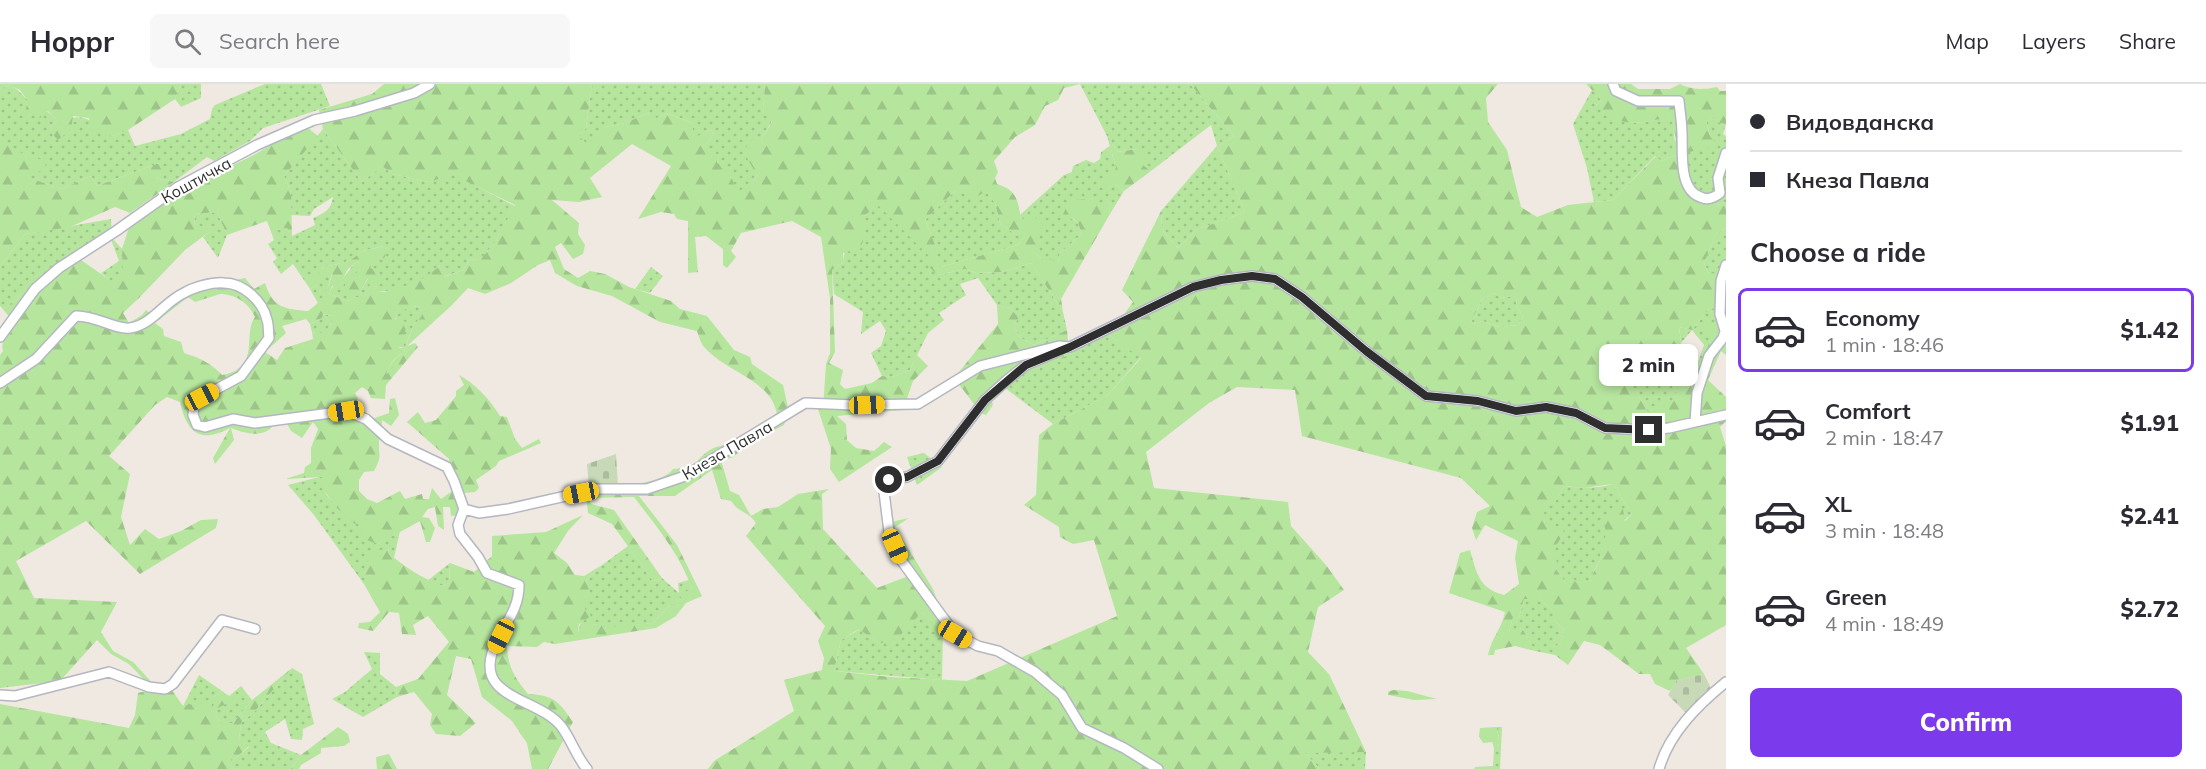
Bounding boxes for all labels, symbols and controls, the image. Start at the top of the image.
search box [150,14,570,68]
text: Hoppr [30,24,114,59]
icon: search [171,25,204,58]
text: Search here [219,27,340,55]
text: Map [1946,28,1989,54]
text: Layers [2022,28,2086,54]
text: Share [2119,28,2176,54]
text: Видовданска [1786,108,1934,136]
street label: Коштичка [157,153,235,207]
text: Кнеза Павла [1786,166,1930,194]
text: Choose a ride [1750,235,1926,269]
icon: car [1753,303,1807,357]
text: Economy [1825,304,1920,332]
text: $1.42 [2120,316,2179,344]
text: 1 min · 18:46 [1825,332,1944,357]
callout: 2 min [1600,343,1698,385]
text: 2 min [1622,352,1675,377]
car [182,381,222,413]
car [849,395,885,415]
icon: car [1753,396,1807,450]
text: Comfort [1825,397,1911,425]
car [327,399,365,423]
text: $1.91 [2120,409,2179,437]
street label: Кнеза Павла [678,416,776,484]
route end [1635,416,1662,443]
text: 2 min · 18:47 [1825,425,1944,450]
route start [875,466,902,493]
car [562,481,600,505]
icon: car [1753,489,1807,543]
text: XL [1825,490,1852,518]
text: $2.41 [2120,502,2179,530]
text: 3 min · 18:48 [1825,518,1944,543]
car [879,526,911,566]
icon: car [1753,582,1807,636]
text: Green [1825,583,1887,611]
text: $2.72 [2120,595,2179,623]
text: 4 min · 18:49 [1825,611,1944,636]
car [485,616,517,656]
car [935,617,975,651]
button: Confirm [1750,688,2182,757]

